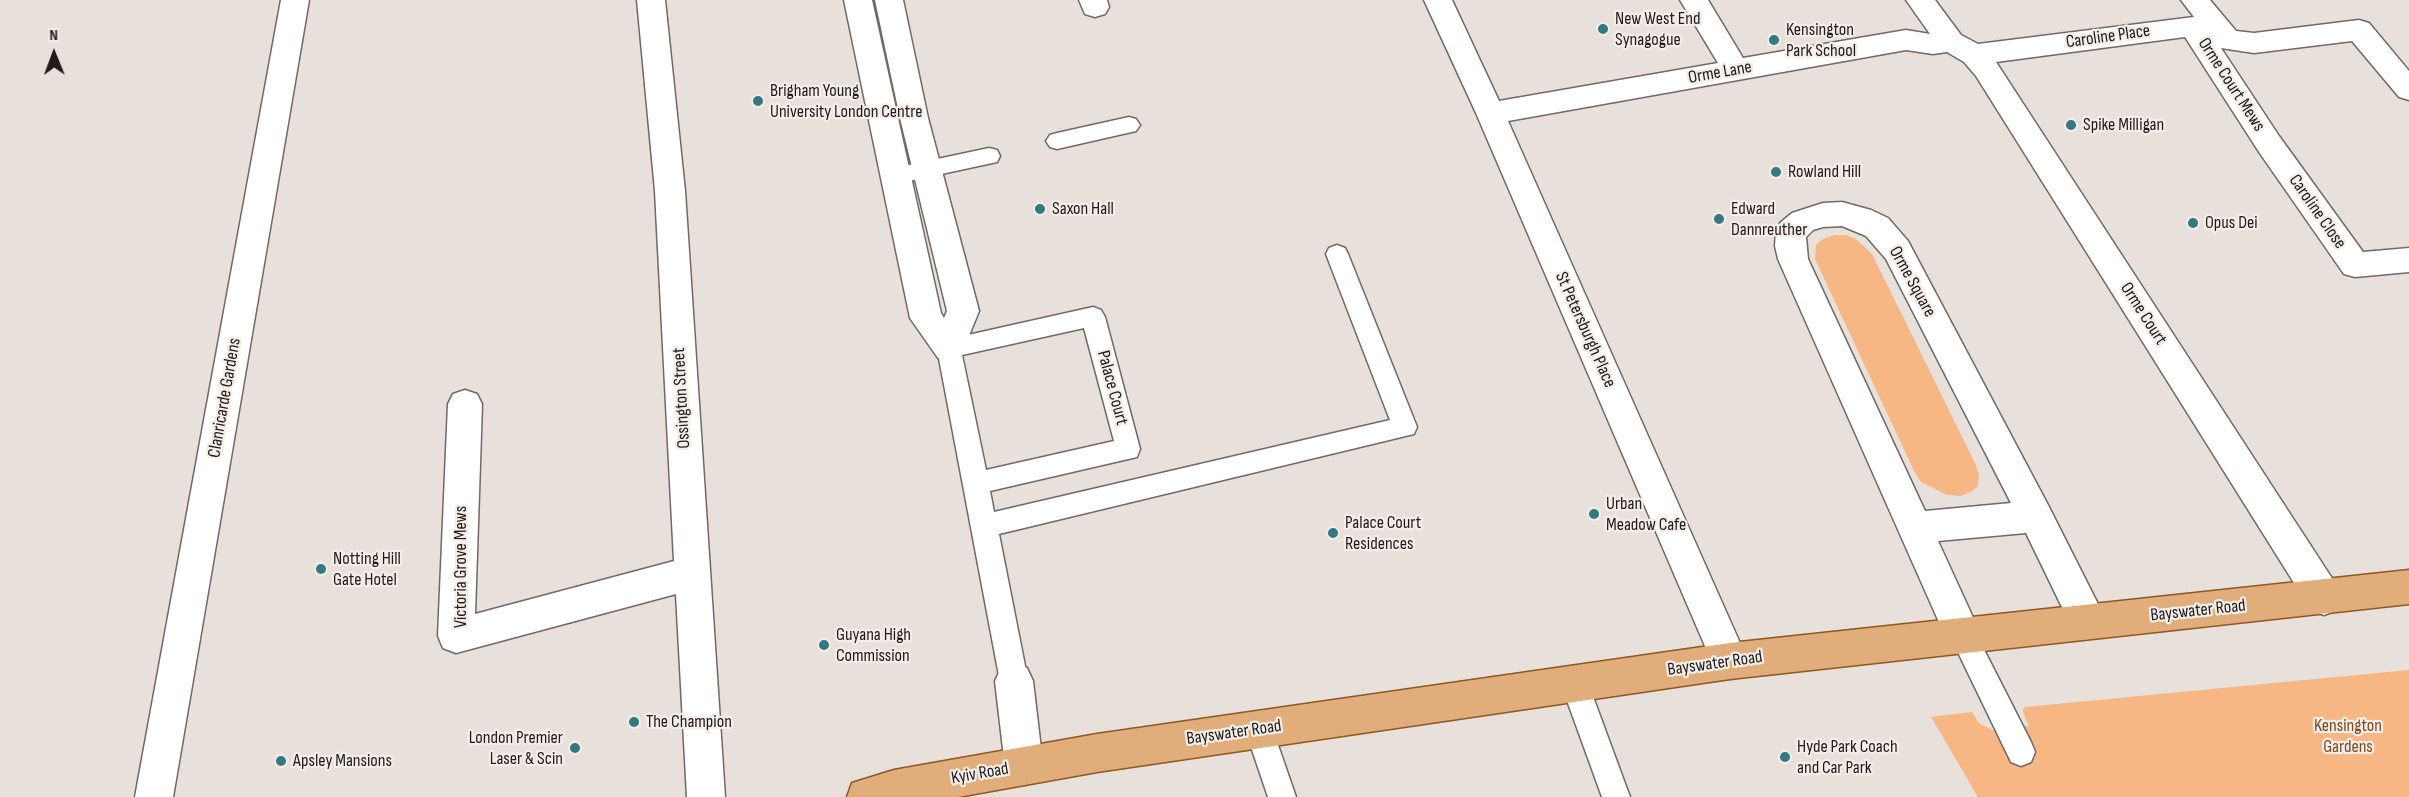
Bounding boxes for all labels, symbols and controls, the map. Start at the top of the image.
place label: New West End Synagogue [1615,8,1700,50]
place label: Kensington Park School [1786,19,1856,62]
street label: Caroline Place [2065,20,2151,54]
marker: New West End Synagogue [1596,22,1610,36]
north arrow [24,24,84,84]
text: N [49,26,58,45]
marker: Kensington Park School [1767,33,1781,47]
street label: Orme Court Mews [2193,34,2269,136]
street label: Orme Lane [1687,57,1753,89]
place label: Brigham Young University London Centre [770,80,922,122]
marker: Brigham Young University London Centre [751,94,765,108]
place label: Spike Milligan [2083,114,2164,136]
marker: Spike Milligan [2064,118,2078,132]
place label: Rowland Hill [1788,161,1861,183]
marker: Rowland Hill [1769,165,1783,179]
street label: Caroline Close [2284,171,2350,253]
place label: Saxon Hall [1052,198,1114,220]
place label: Edward Dannreuther [1731,198,1807,240]
marker: Saxon Hall [1033,202,1047,216]
marker: Edward Dannreuther [1712,212,1726,226]
place label: Opus Dei [2205,212,2258,234]
marker: Opus Dei [2186,216,2200,230]
street label: Orme Square [1884,243,1940,321]
street label: St Petersburgh Place [1550,269,1620,391]
street label: Orme Court [2115,279,2171,349]
street label: Clanricarde Gardens [204,336,246,460]
street label: Ossington Street [669,347,695,449]
street label: Palace Court [1092,348,1132,428]
place label: Urban Meadow Cafe [1606,493,1686,536]
street label: Victoria Grove Mews [450,506,472,628]
marker: Urban Meadow Cafe [1587,507,1601,521]
place label: Palace Court Residences [1345,512,1421,554]
marker: Palace Court Residences [1326,526,1340,540]
place label: Notting Hill Gate Hotel [333,548,401,590]
marker: Notting Hill Gate Hotel [314,562,328,576]
street label: Bayswater Road [2149,595,2247,627]
place label: Guyana High Commission [836,624,911,666]
marker: Guyana High Commission [817,638,831,652]
street label: Bayswater Road [1666,647,1764,681]
place label: The Champion [646,711,732,733]
marker: The Champion [627,715,641,729]
park label: Kensington Gardens [2314,715,2382,758]
street label: Bayswater Road [1185,716,1283,750]
place label: London Premier Laser & Scin [469,727,563,770]
place label: Hyde Park Coach and Car Park [1797,736,1898,778]
marker: London Premier Laser & Scin [568,741,582,755]
place label: Apsley Mansions [293,750,392,772]
marker: Hyde Park Coach and Car Park [1778,750,1792,764]
marker: Apsley Mansions [274,754,288,768]
street label: Kyiv Road [950,758,1010,790]

